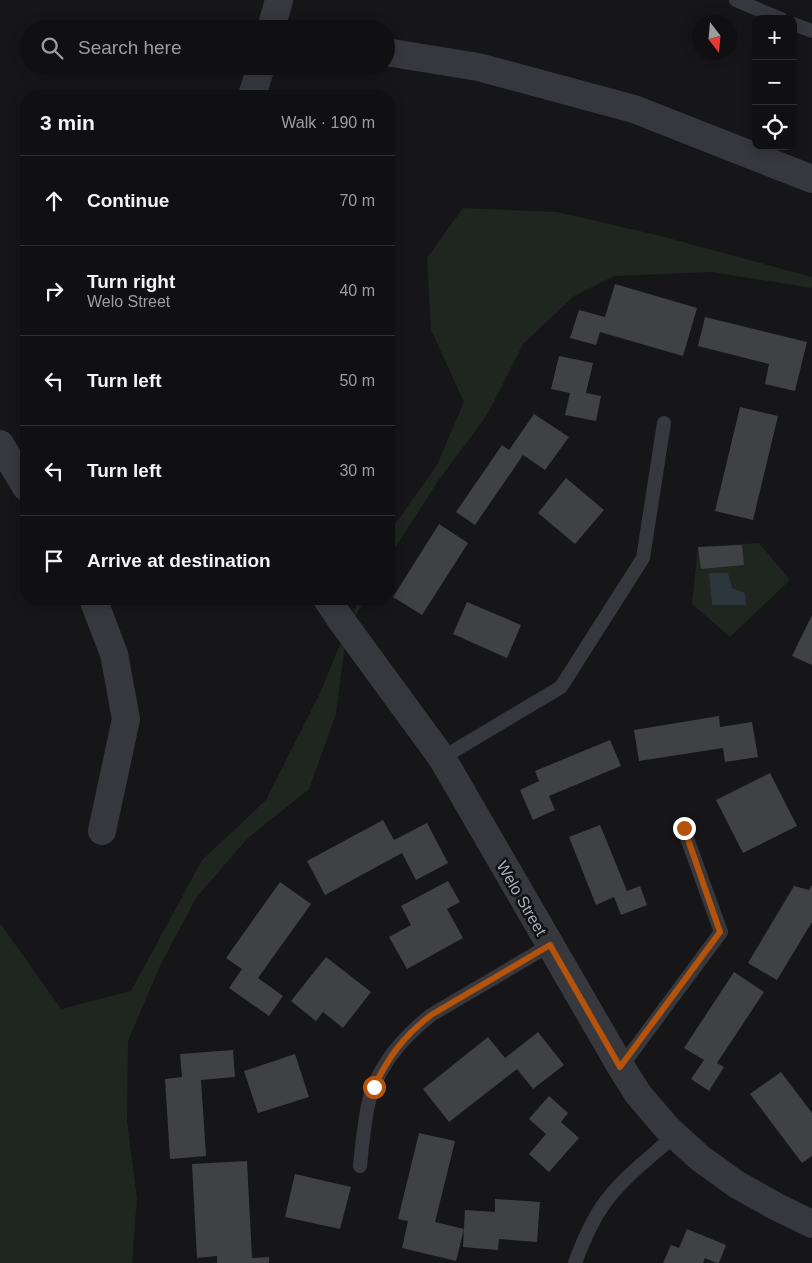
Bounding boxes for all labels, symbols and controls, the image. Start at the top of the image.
north arrow [692,15,737,60]
map controls [752,15,797,150]
button: + [752,15,797,60]
search box [20,20,395,75]
icon: search [38,34,66,62]
text: Search here [78,37,182,58]
button: − [752,60,797,105]
button: locate [752,105,797,150]
text: 3 min [40,111,95,134]
text: Walk · 190 m [281,114,375,131]
icon: ahead [40,187,68,215]
text: Continue [87,190,169,211]
text: 70 m [339,192,375,209]
text: Turn right [87,271,175,292]
icon: right [40,277,68,305]
text: 40 m [339,282,375,299]
text: Welo Street [87,293,170,310]
icon: left [40,367,68,395]
text: Turn left [87,370,162,391]
text: 50 m [339,372,375,389]
icon: left [40,457,68,485]
text: Turn left [87,460,162,481]
text: 30 m [339,462,375,479]
icon: arrive [40,547,68,575]
text: Arrive at destination [87,550,271,571]
route end [673,817,696,840]
street label: Welo Street [493,858,550,939]
route start [363,1076,386,1099]

